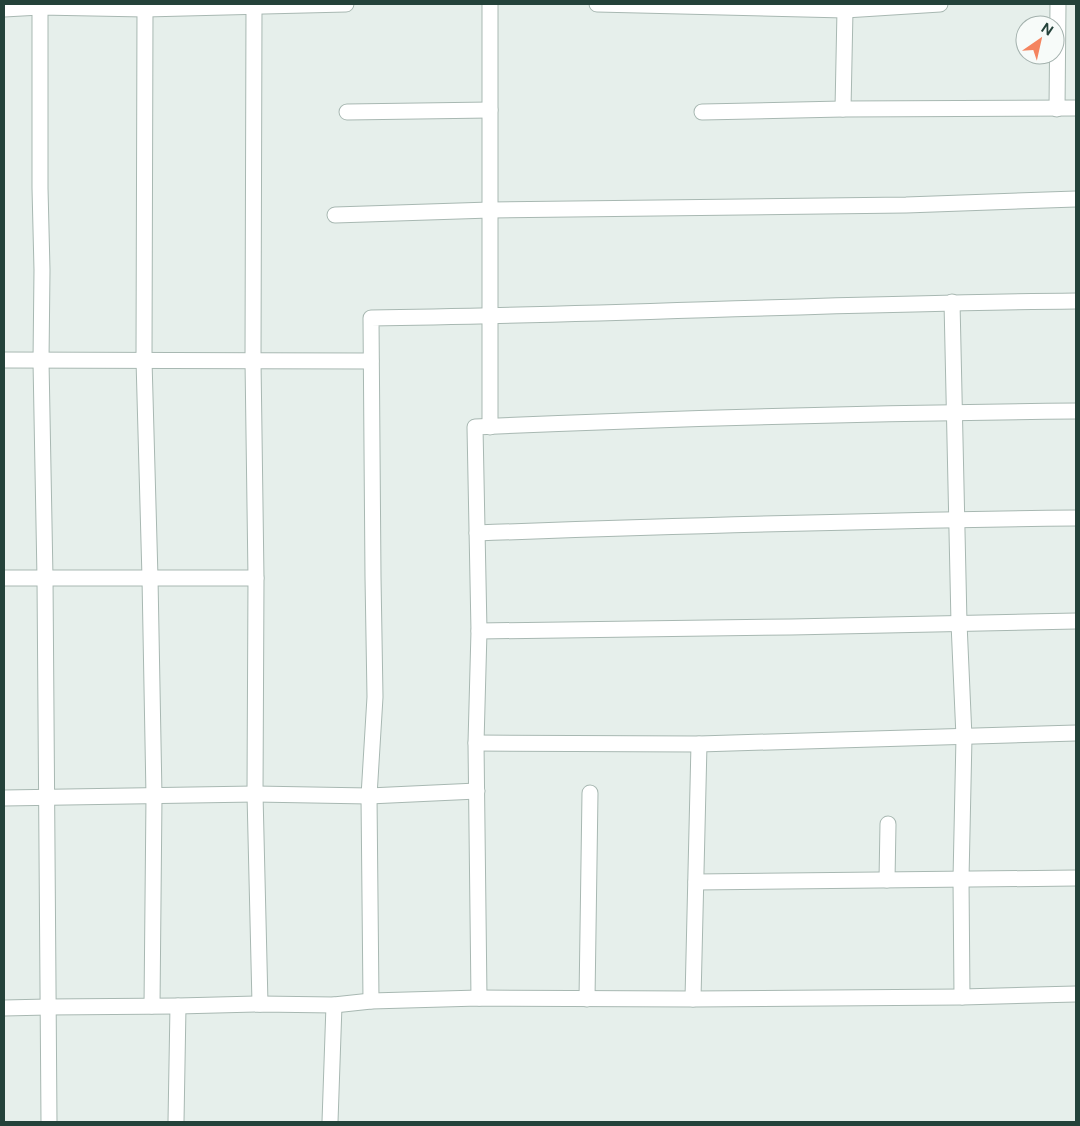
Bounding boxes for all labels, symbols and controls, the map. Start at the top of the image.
north arrow [1015,15,1065,65]
text: N [1038,20,1056,39]

